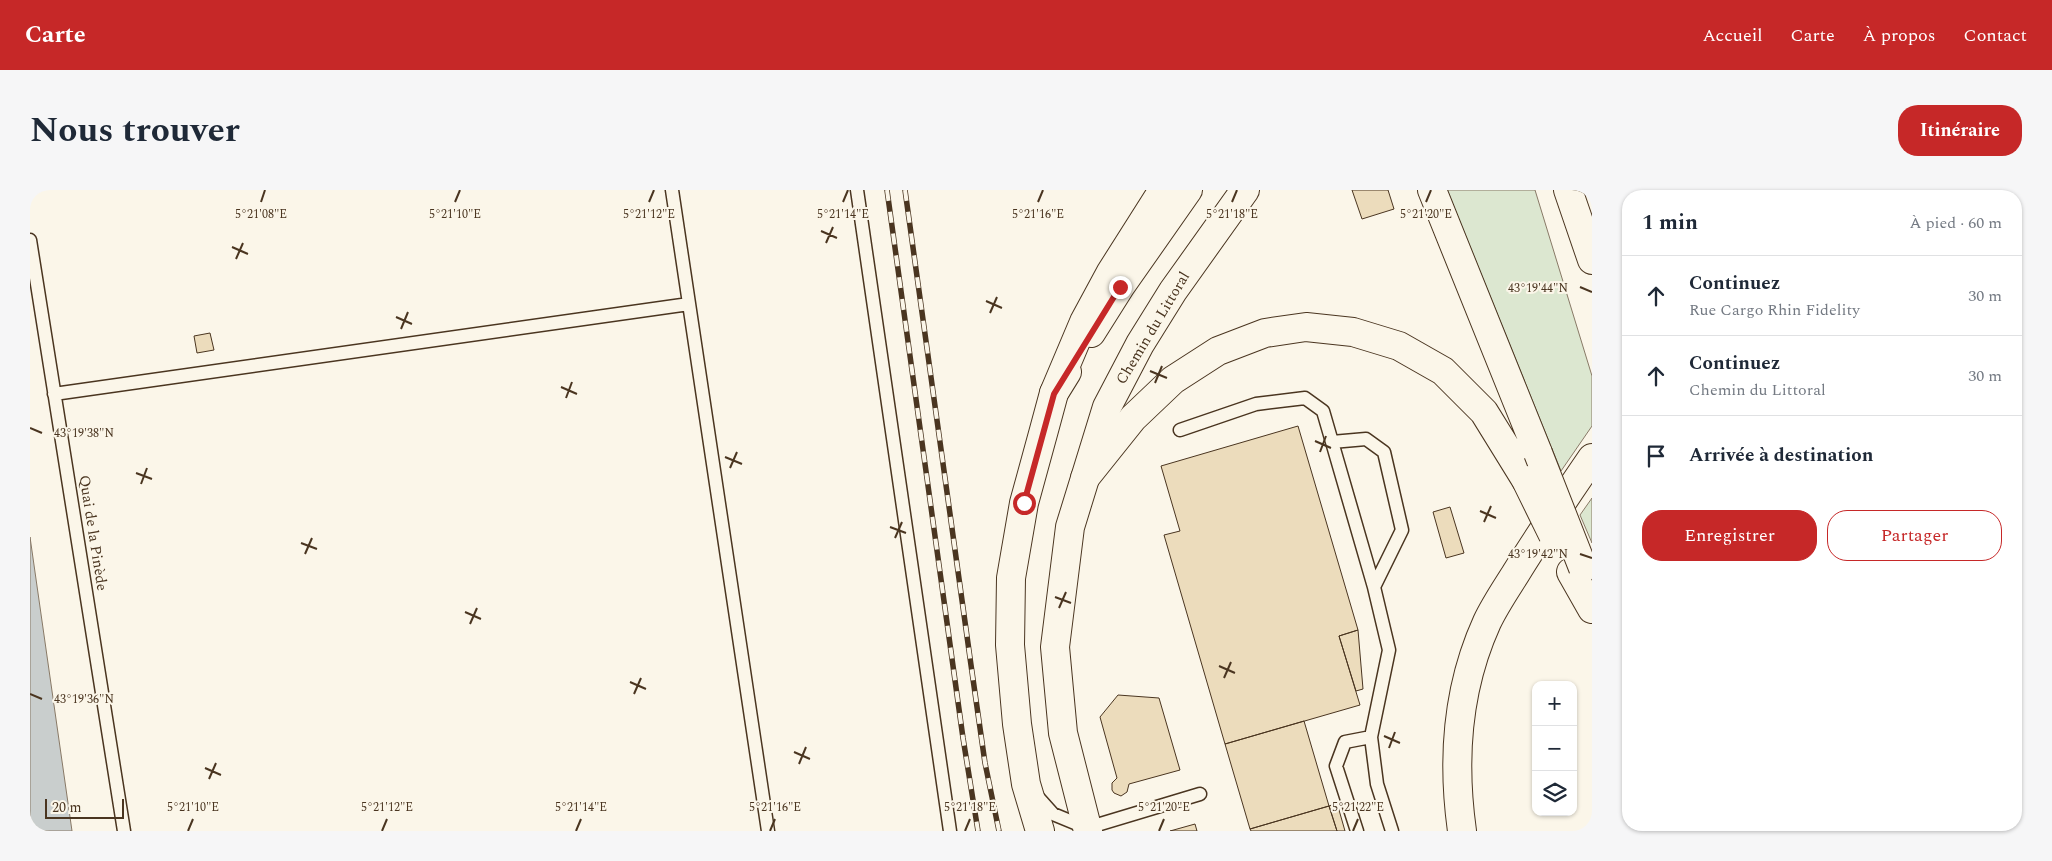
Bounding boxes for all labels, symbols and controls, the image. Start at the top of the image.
text: Carte [25,17,86,53]
text: Accueil [1702,22,1763,49]
text: Carte [1791,22,1835,49]
text: À propos [1863,22,1936,49]
text: Contact [1964,22,2027,49]
text: Nous trouver [30,104,240,157]
button: Itinéraire [1898,105,2022,156]
text: 5°21'08"E [235,205,287,224]
text: 5°21'10"E [429,205,481,224]
text: 5°21'12"E [623,205,675,224]
text: 5°21'14"E [817,205,869,224]
text: 5°21'16"E [1012,205,1064,224]
text: 5°21'18"E [1206,205,1258,224]
text: 5°21'20"E [1400,205,1452,224]
text: 1 min [1642,207,1698,239]
text: À pied · 60 m [1909,211,2002,235]
street label: Chemin du Littoral [1110,267,1196,389]
text: Continuez [1689,269,1780,298]
route end [1109,276,1132,299]
text: 43°19'44"N [1508,279,1568,298]
icon: ahead [1642,282,1670,310]
text: 30 m [1968,284,2002,308]
text: Rue Cargo Rhin Fidelity [1689,298,1860,322]
text: Continuez [1689,349,1780,378]
icon: ahead [1642,362,1670,390]
text: 30 m [1968,364,2002,388]
text: Chemin du Littoral [1689,378,1826,402]
text: 43°19'38"N [54,424,114,443]
text: Arrivée à destination [1689,441,1873,470]
icon: arrive [1642,442,1670,470]
street label: Quai de la Pinède [72,473,114,593]
route start [1013,492,1036,515]
button: Enregistrer [1642,510,1817,561]
button: Partager [1827,510,2002,561]
text: 43°19'42"N [1508,545,1568,564]
map controls [1532,681,1577,816]
button: + [1532,681,1577,726]
text: 43°19'36"N [54,690,114,709]
button: − [1532,726,1577,771]
button: layers [1532,771,1577,816]
scale bar [45,796,124,819]
text: 20 m [52,797,82,818]
text: 5°21'10"E [167,798,219,817]
text: 5°21'12"E [361,798,413,817]
text: 5°21'14"E [555,798,607,817]
text: 5°21'16"E [749,798,801,817]
text: 5°21'18"E [944,798,996,817]
text: 5°21'20"E [1138,798,1190,817]
text: 5°21'22"E [1332,798,1384,817]

